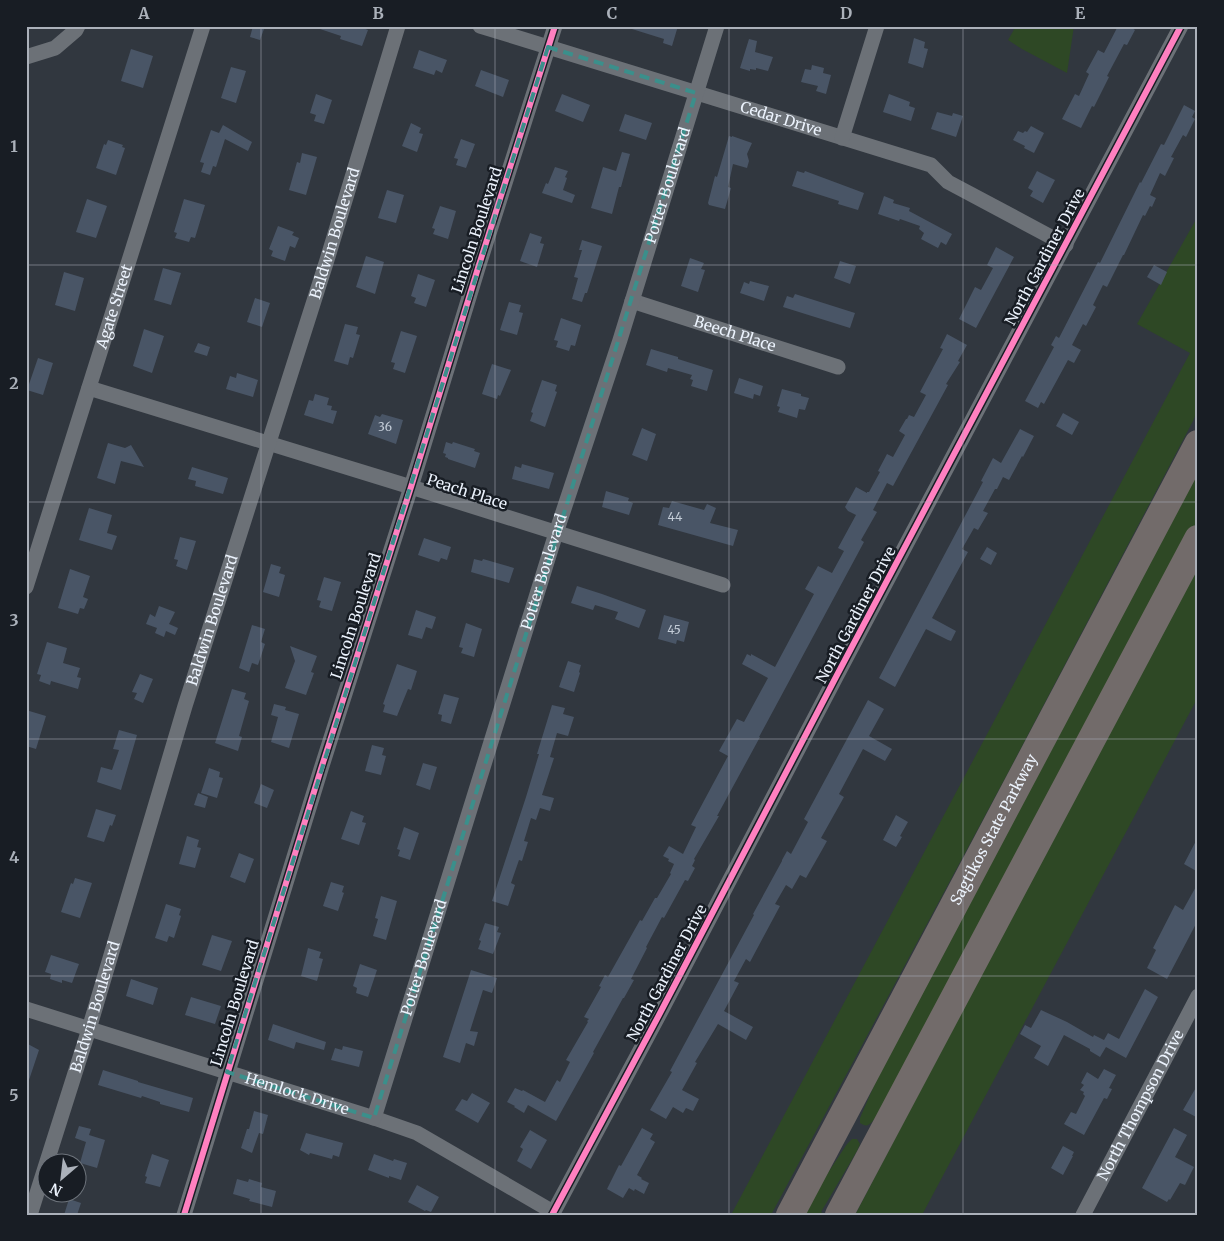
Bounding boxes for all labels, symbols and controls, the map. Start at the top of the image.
text: A [137,3,150,23]
text: B [372,3,384,23]
text: C [607,3,617,23]
text: D [840,3,852,23]
text: E [1075,3,1086,23]
street label: Cedar Drive [738,97,824,140]
street label: Potter Boulevard [640,125,694,246]
text: 1 [10,136,18,156]
street label: Baldwin Boulevard [305,165,364,301]
street label: Lincoln Boulevard [447,165,506,295]
street label: North Gardiner Drive [1000,185,1089,328]
street label: Agate Street [91,262,136,352]
street label: Beech Place [692,311,779,356]
text: 2 [9,373,19,393]
house number: 36 [378,419,392,434]
street label: Peach Place [424,470,510,514]
house number: 44 [668,509,683,524]
street label: Potter Boulevard [516,511,571,632]
street label: North Gardiner Drive [811,543,900,686]
street label: Lincoln Boulevard [326,551,385,681]
street label: Baldwin Boulevard [182,552,242,688]
text: 3 [9,610,19,630]
house number: 45 [667,622,681,637]
street label: Sagtikos State Parkway [946,750,1041,908]
text: 4 [9,847,19,867]
street label: Potter Boulevard [396,897,450,1018]
street label: North Gardiner Drive [622,901,711,1044]
street label: Lincoln Boulevard [206,937,263,1068]
street label: Baldwin Boulevard [66,939,124,1075]
street label: North Thompson Drive [1093,1026,1188,1184]
street label: Hemlock Drive [243,1068,352,1119]
text: 5 [9,1085,19,1105]
north arrow [38,1154,88,1204]
text: N [47,1179,65,1200]

